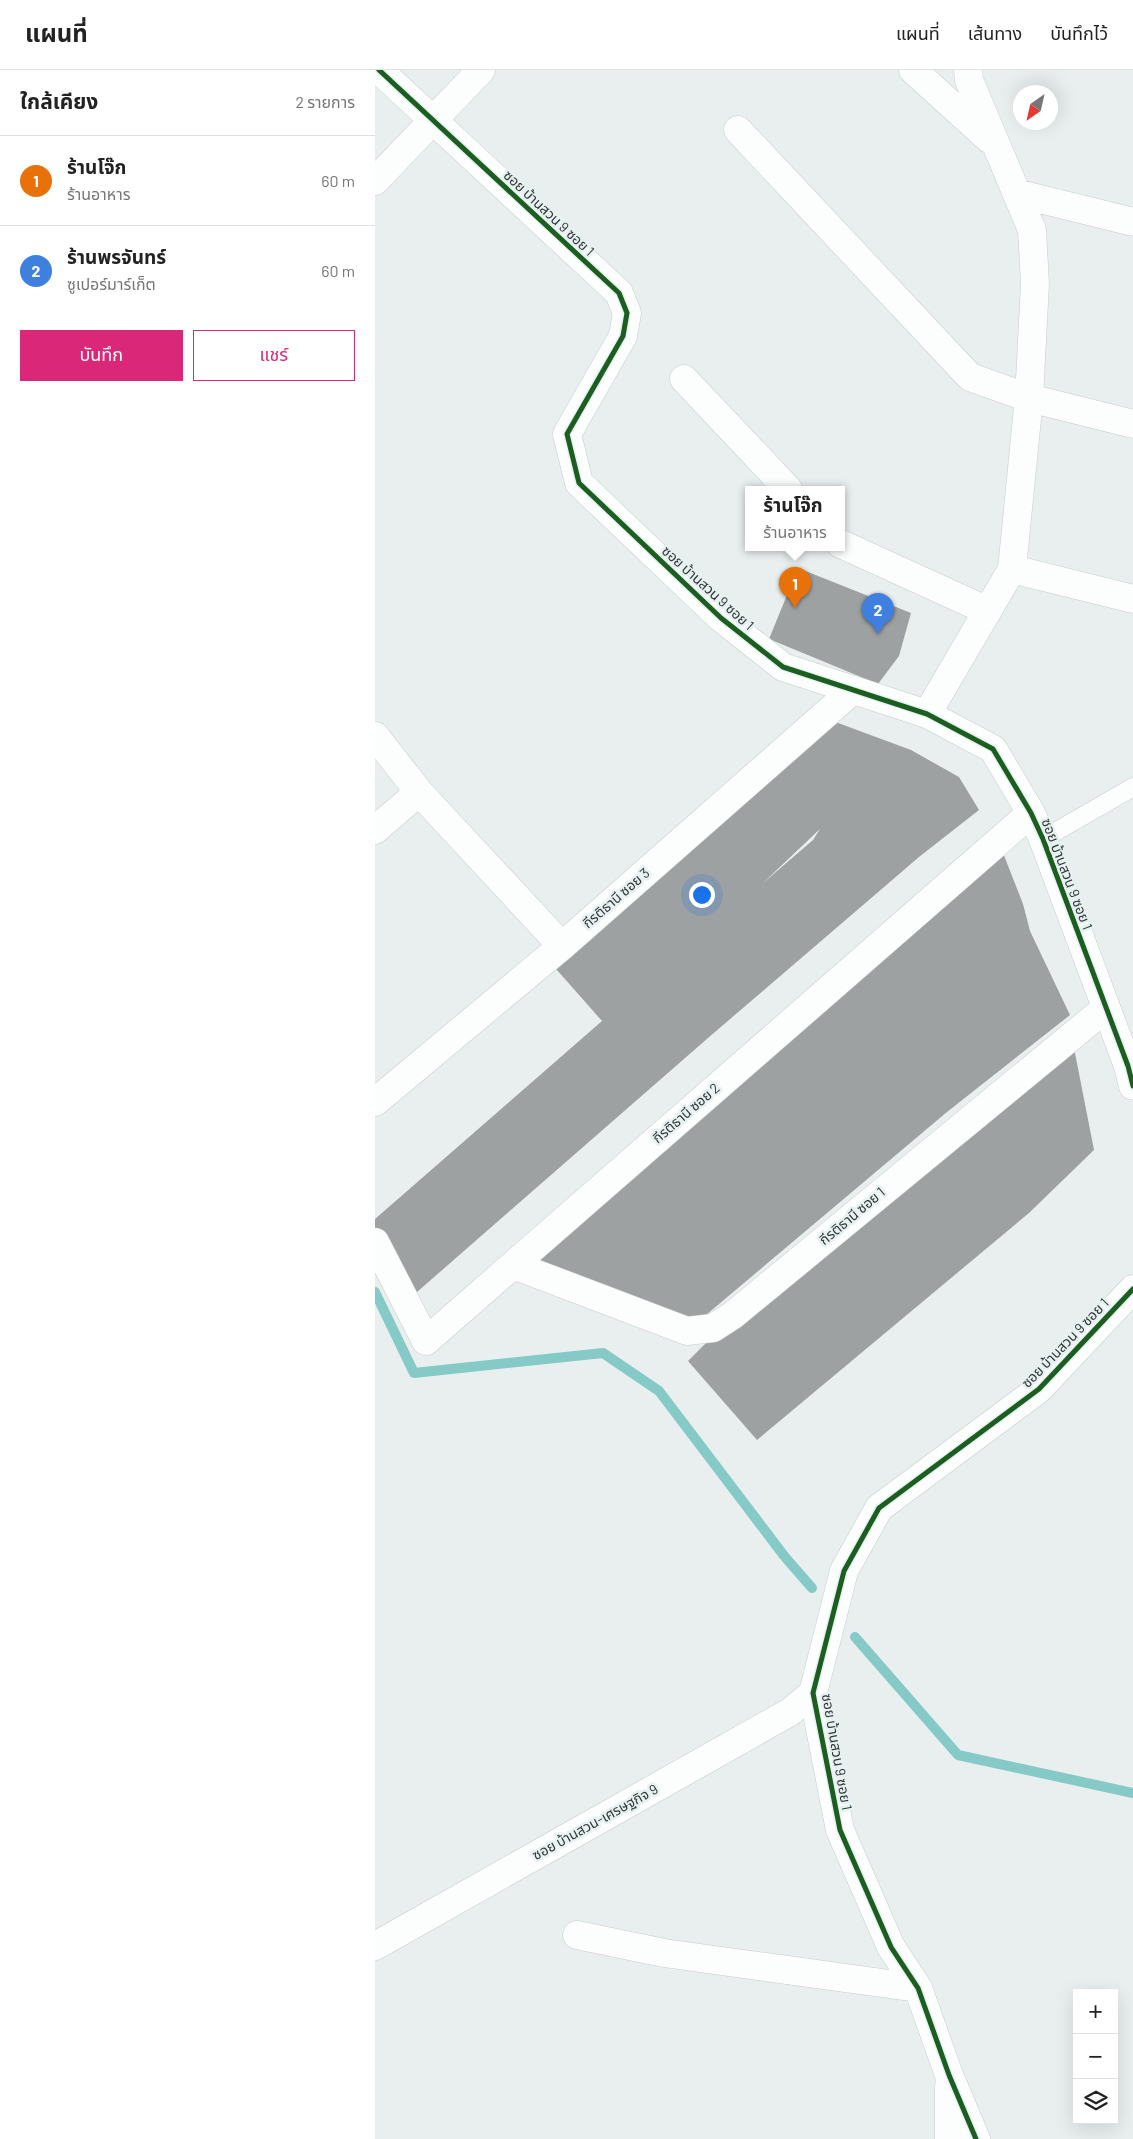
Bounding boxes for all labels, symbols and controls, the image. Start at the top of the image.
text: แผนที่ [25,18,88,47]
text: แผนที่ [896,22,940,44]
text: เส้นทาง [968,22,1022,44]
text: บันทึกไว้ [1050,22,1108,44]
north arrow [1013,85,1058,130]
text: ใกล้เคียง [20,88,98,113]
text: 2 รายการ [296,92,355,111]
text: ร้านโจ๊ก [67,155,126,178]
street label: ซอย บ้านสวน 9 ซอย 1 [500,166,598,259]
text: 1 [33,171,39,190]
text: 60 m [321,171,355,190]
text: ร้านอาหาร [67,184,131,203]
text: ร้านพรจันทร์ [67,245,166,268]
text: 2 [32,261,40,280]
text: 60 m [321,261,355,280]
text: ซูเปอร์มาร์เก็ต [67,274,156,293]
button: บันทึก [20,330,183,381]
button: แชร์ [193,330,355,381]
popup [745,486,845,551]
text: ร้านโจ๊ก [763,493,823,516]
text: ร้านอาหาร [763,522,827,541]
street label: ซอย บ้านสวน 9 ซอย 1 [659,542,758,633]
pin: 1 [779,567,811,608]
pin: 2 [862,593,894,634]
street label: ซอย บ้านสวน 9 ซอย 1 [1038,816,1097,932]
street label: กีรติธานี ซอย 3 [579,864,653,931]
your location [689,882,715,908]
street label: กีรติธานี ซอย 2 [649,1079,723,1146]
street label: กีรติธานี ซอย 1 [815,1183,888,1248]
street label: ซอย บ้านสวน 9 ซอย 1 [1018,1294,1112,1391]
street label: ซอย บ้านสวน 9 ซอย 1 [819,1692,856,1811]
street label: ซอย บ้านสวน-เศรษฐกิจ 9 [529,1780,660,1863]
map controls [1073,1989,1118,2124]
button: + [1073,1989,1118,2034]
button: − [1073,2034,1118,2079]
button: layers [1073,2079,1118,2124]

